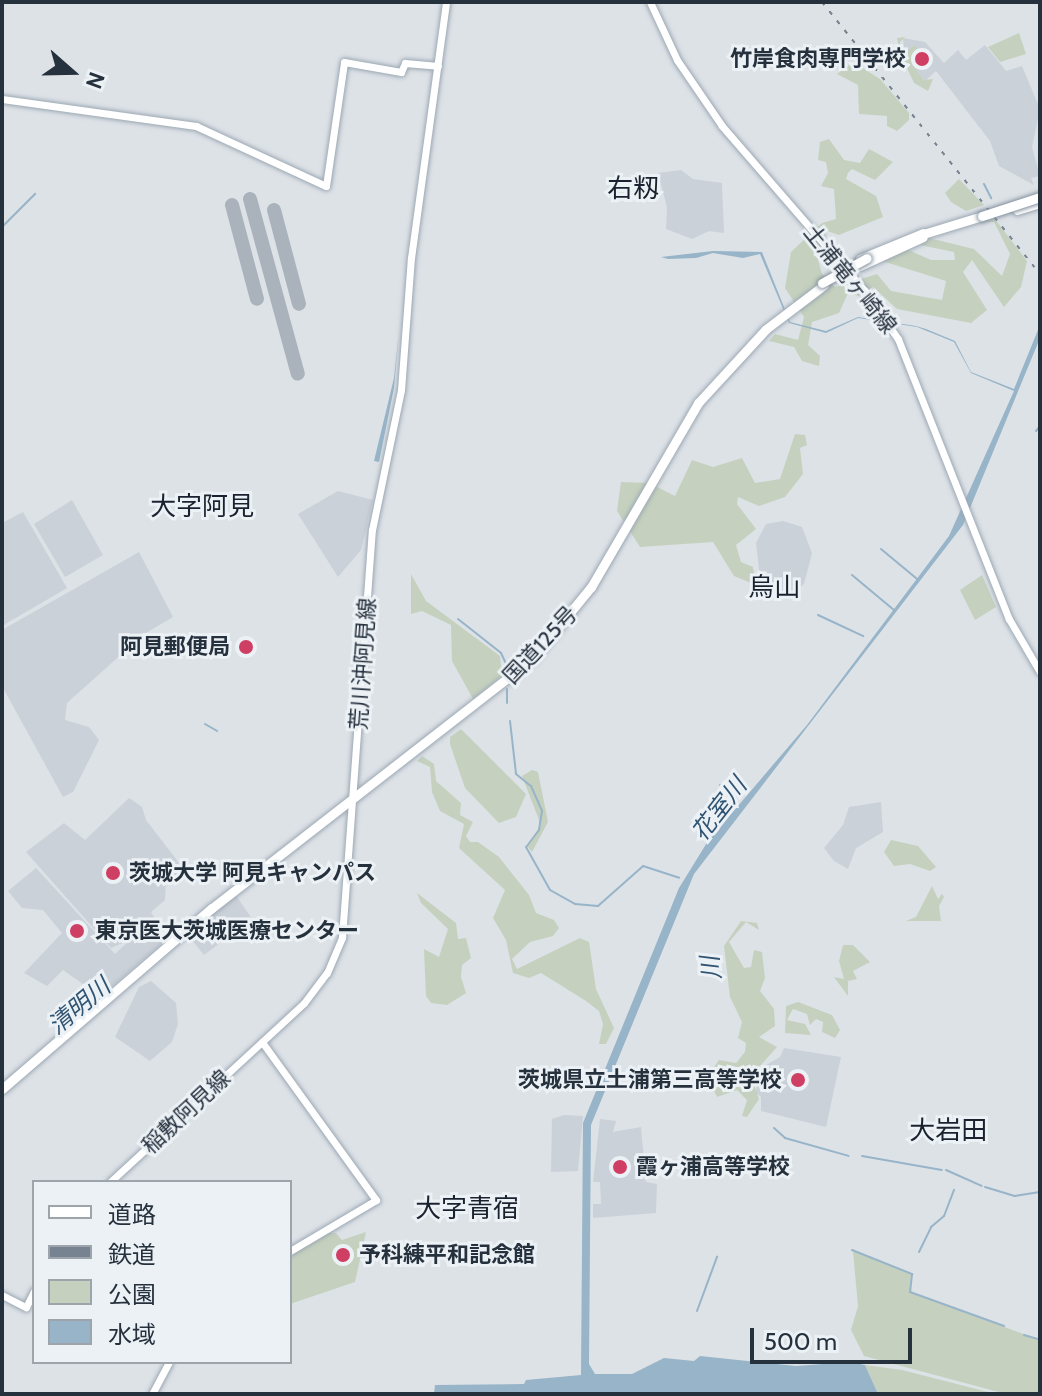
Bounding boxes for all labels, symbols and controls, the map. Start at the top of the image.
north arrow [32,32,112,112]
place label: 竹岸食肉専門学校 [730,46,906,72]
marker: 竹岸食肉専門学校 [913,50,931,68]
text: N [80,68,110,92]
district label: 右籾 [607,173,659,205]
street label: 土浦竜ヶ崎線 [798,219,902,339]
district label: 大字阿見 [150,491,254,523]
district label: 烏山 [748,572,800,604]
street label: 荒川沖阿見線 [345,597,381,731]
street label: 国道125号 [497,601,583,689]
place label: 阿見郵便局 [120,634,230,660]
marker: 阿見郵便局 [237,638,255,656]
water label: 花室川 [685,772,753,846]
place label: 茨城大学 阿見キャンパス [129,860,376,886]
marker: 茨城大学 阿見キャンパス [104,864,122,882]
place label: 東京医大茨城医療センター [95,918,359,944]
marker: 東京医大茨城医療センター [66,920,88,942]
water label: 川 [695,954,727,982]
water label: 清明川 [42,972,116,1040]
street label: 稲敷阿見線 [137,1065,235,1159]
place label: 茨城県立土浦第三高等学校 [518,1067,782,1093]
marker: 茨城県立土浦第三高等学校 [789,1071,807,1089]
district label: 大岩田 [909,1115,987,1147]
place label: 霞ヶ浦高等学校 [636,1154,790,1180]
marker: 霞ヶ浦高等学校 [611,1158,629,1176]
legend [32,1180,292,1364]
district label: 大字青宿 [415,1193,519,1225]
text: 道路 [108,1200,156,1229]
text: 鉄道 [108,1240,156,1269]
place label: 予科練平和記念館 [359,1242,535,1268]
marker: 予科練平和記念館 [334,1246,352,1264]
text: 公園 [108,1280,156,1309]
scale bar [754,1312,916,1362]
text: 水域 [108,1320,156,1349]
text: 500 m [764,1327,837,1356]

